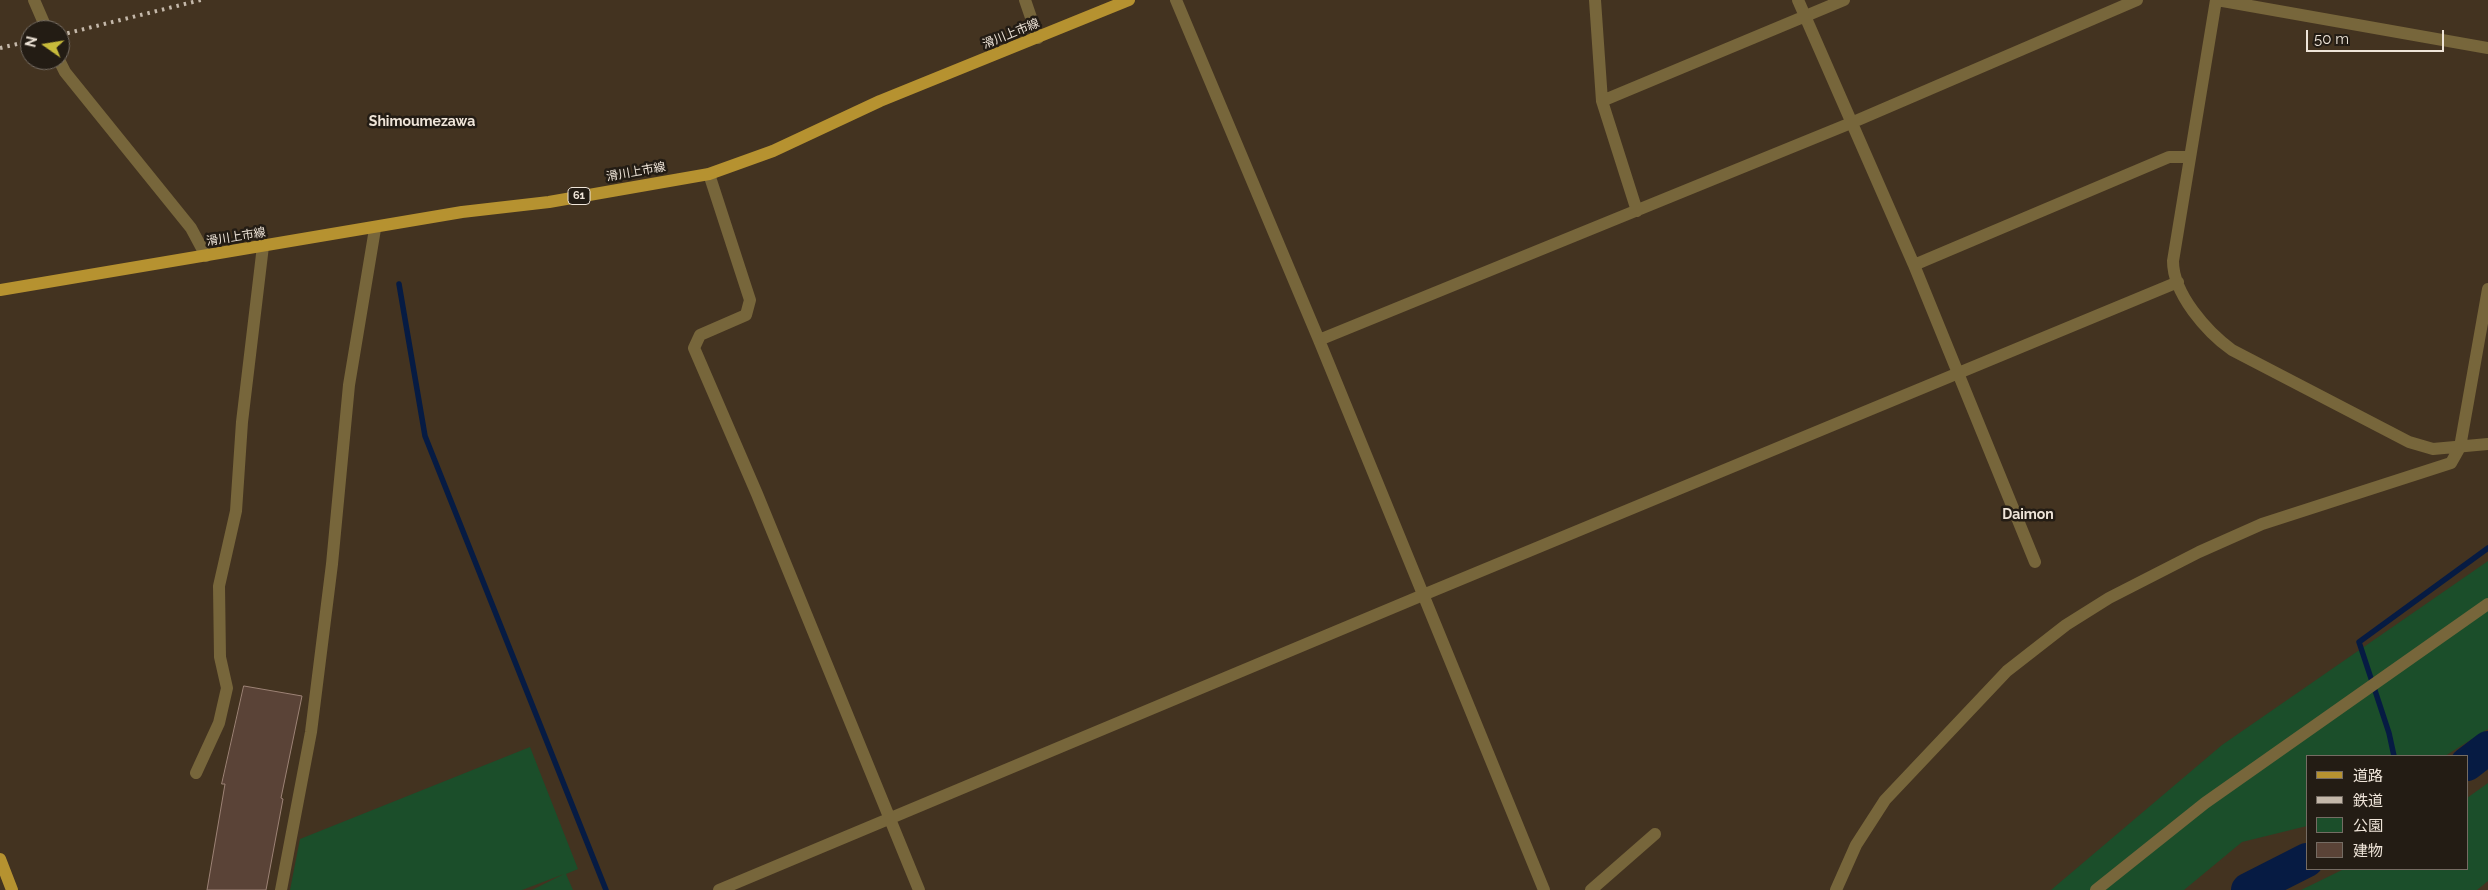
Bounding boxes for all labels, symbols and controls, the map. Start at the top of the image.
street label: 滑川上市線 [980,16,1042,52]
north arrow [20,20,70,70]
scale bar [2308,20,2446,52]
text: 50 m [2314,30,2349,48]
text: N [22,35,40,49]
district label: Shimoumezawa [369,114,475,130]
street label: 滑川上市線 [605,160,667,184]
road number: 61 [568,188,590,205]
street label: 滑川上市線 [205,225,267,249]
district label: Daimon [2002,507,2054,523]
legend [2306,755,2468,870]
text: 道路 [2353,767,2383,785]
text: 鉄道 [2353,792,2383,810]
text: 公園 [2353,817,2383,835]
text: 建物 [2353,842,2383,860]

